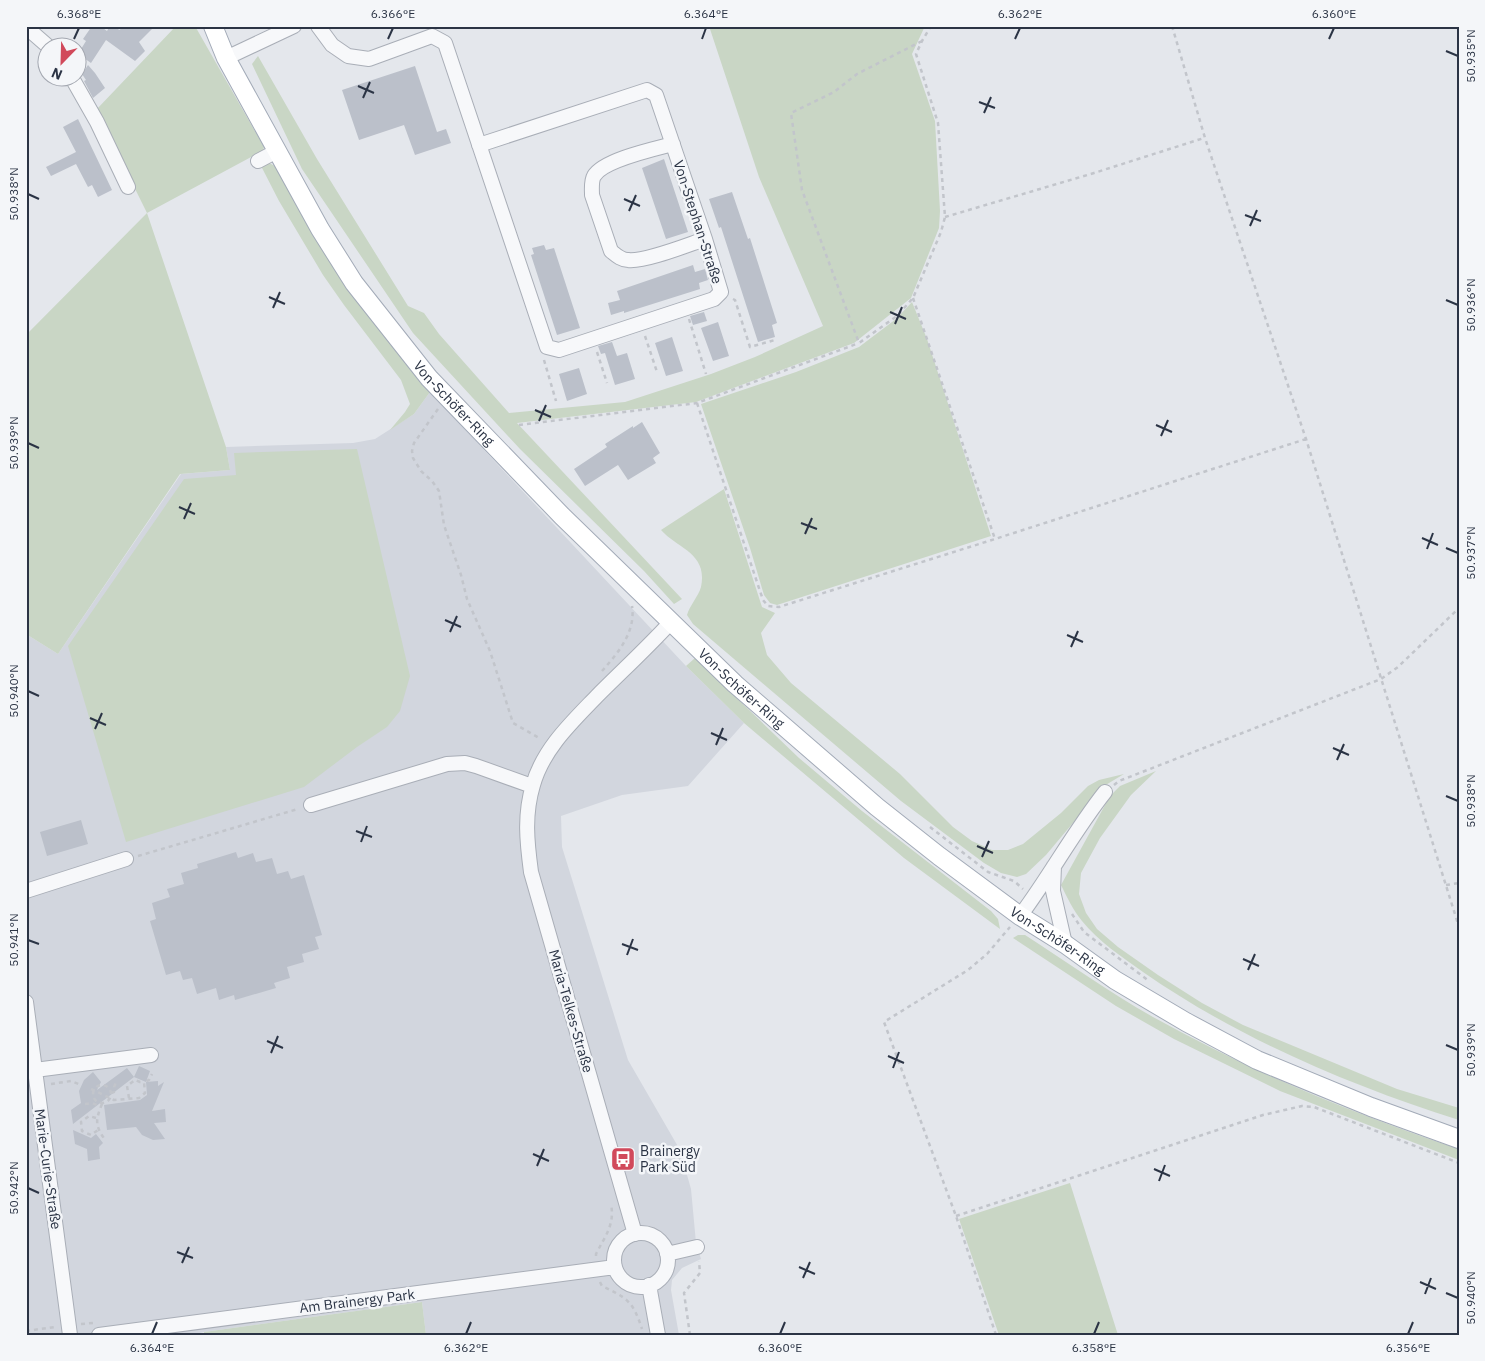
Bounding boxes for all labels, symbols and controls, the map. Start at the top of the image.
text: 6.368°E [57,6,101,21]
text: 6.366°E [371,6,415,21]
text: 6.364°E [684,6,728,21]
text: 6.362°E [998,6,1042,21]
text: 6.360°E [1312,6,1356,21]
text: 50.935°N [1463,29,1478,83]
north arrow [38,38,88,88]
text: N [49,64,65,84]
street label: Von-Stephan-Straße [670,158,727,286]
text: 50.938°N [6,167,21,221]
text: 50.936°N [1463,278,1478,332]
street label: Von-Schöfer-Ring [410,357,499,450]
text: 50.939°N [6,416,21,470]
text: 50.937°N [1463,526,1478,580]
street label: Von-Schöfer-Ring [695,644,789,732]
text: 50.940°N [6,664,21,718]
text: 50.938°N [1463,774,1478,828]
street label: Von-Schöfer-Ring [1006,903,1109,979]
text: 50.941°N [6,913,21,967]
street label: Maria-Telkes-Straße [545,947,597,1075]
text: 50.939°N [1463,1023,1478,1077]
street label: Marie-Curie-Straße [31,1107,65,1231]
place label: Brainergy Park Süd [640,1142,700,1176]
bus stop icon: Brainergy Park Süd [610,1146,636,1172]
text: 50.942°N [6,1161,21,1215]
text: 50.940°N [1463,1271,1478,1325]
street label: Am Brainergy Park [298,1285,416,1317]
text: 6.364°E [130,1340,174,1355]
text: 6.362°E [444,1340,488,1355]
text: 6.360°E [758,1340,802,1355]
text: 6.358°E [1072,1340,1116,1355]
text: 6.356°E [1386,1340,1430,1355]

